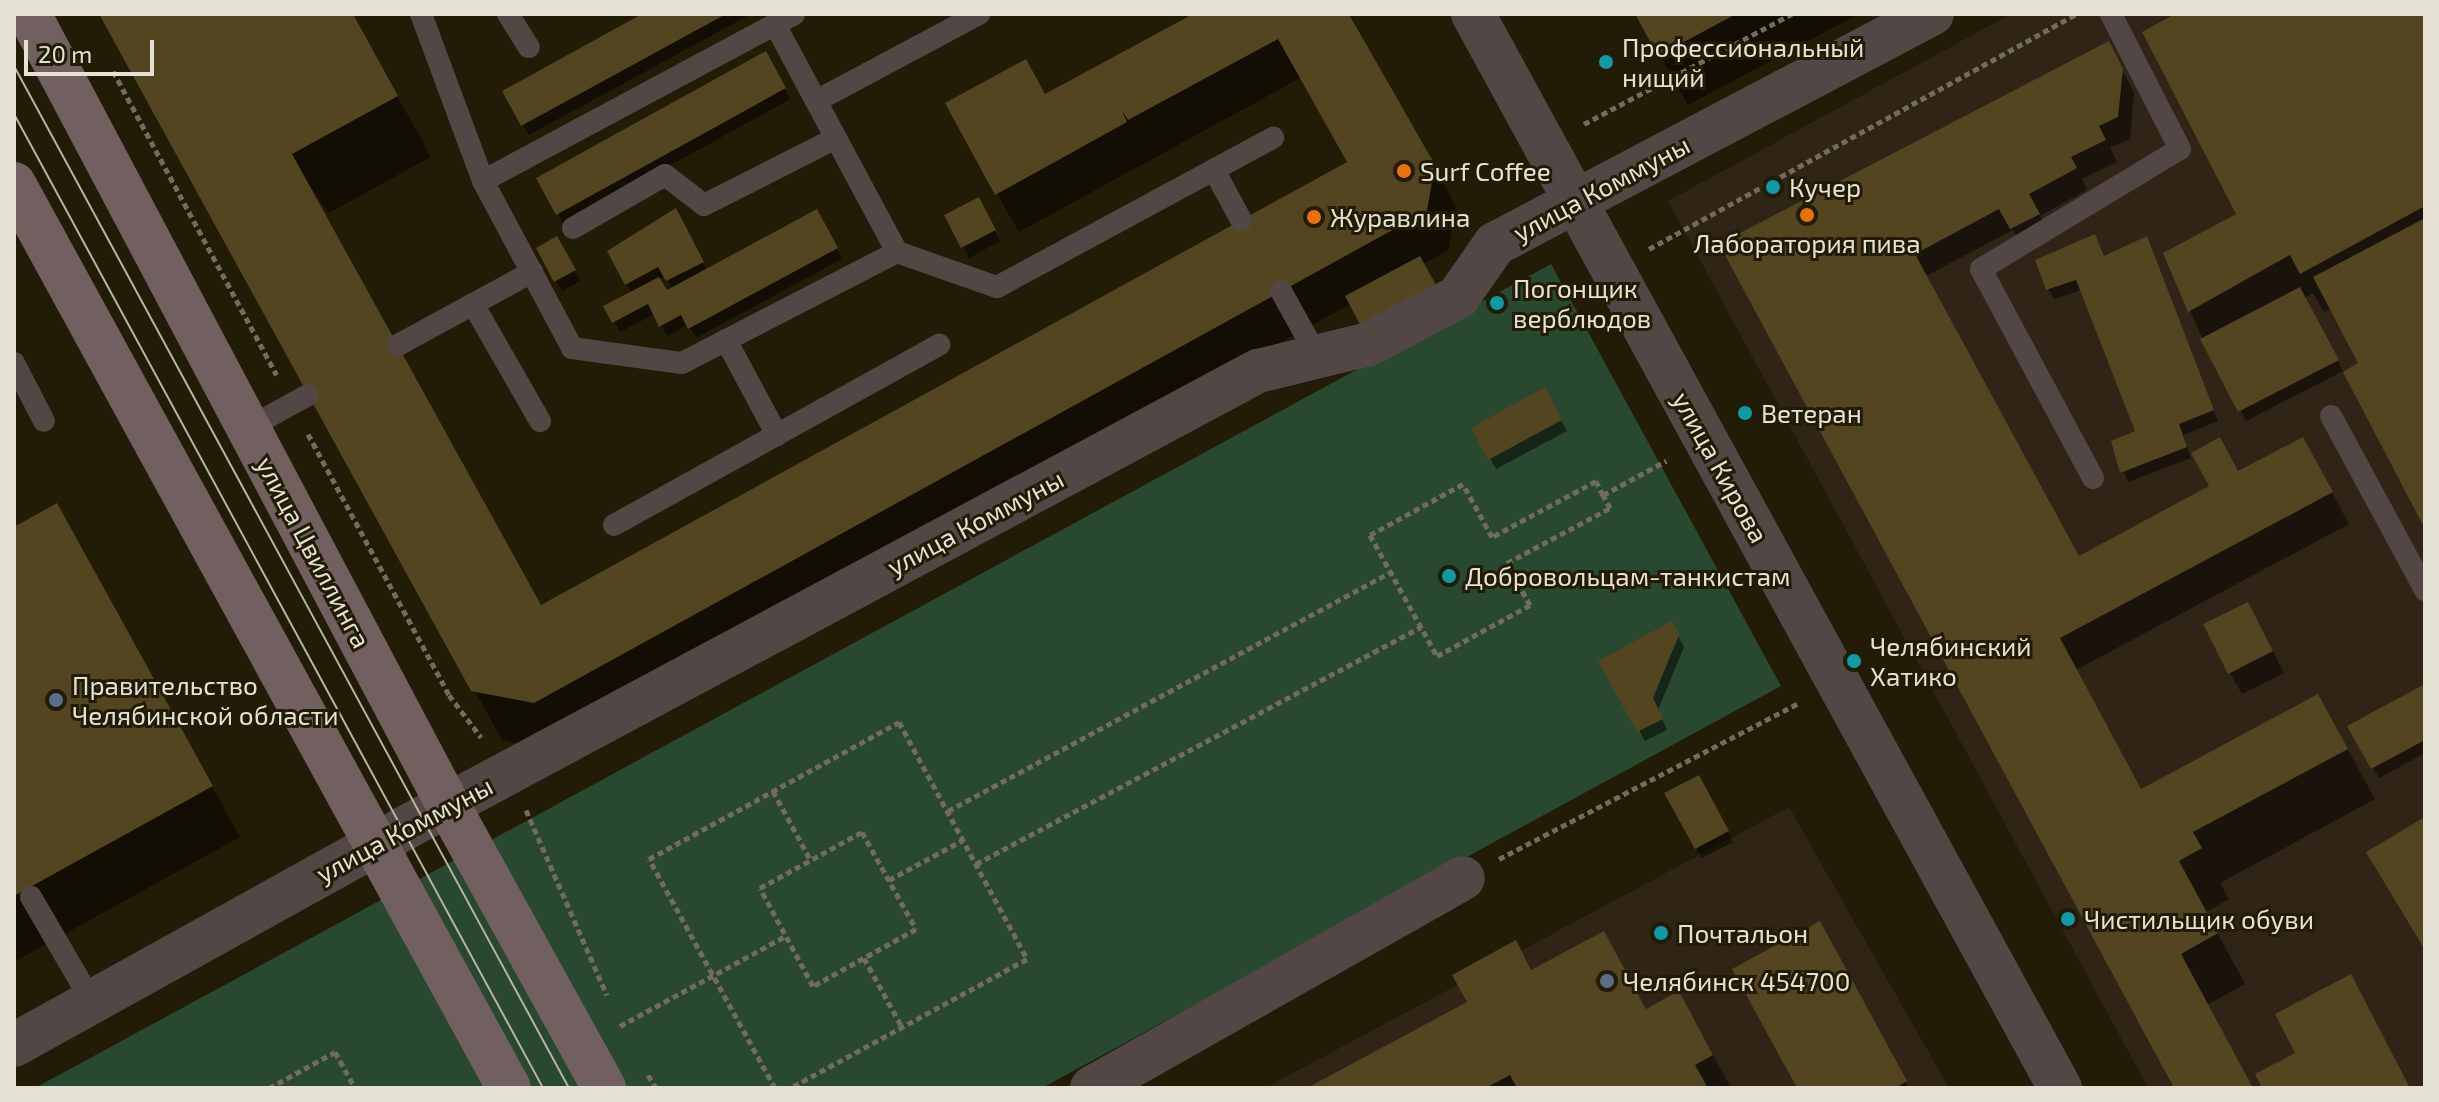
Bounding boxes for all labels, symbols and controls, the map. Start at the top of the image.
scale bar [28,24,158,74]
place label: Профессиональный нищий [1622,31,1864,92]
text: 20 m [38,39,92,68]
marker: Профессиональный нищий [1597,53,1615,71]
street label: улица Коммуны [1507,128,1695,248]
place label: Surf Coffee [1420,155,1551,187]
marker: Surf Coffee [1395,162,1413,180]
place label: Кучер [1789,171,1861,203]
marker: Кучер [1764,178,1782,196]
place label: Журавлина [1330,201,1470,233]
marker: Лаборатория пива [1798,206,1816,224]
marker: Журавлина [1305,208,1323,226]
place label: Лаборатория пива [1693,227,1921,259]
place label: Погонщик верблюдов [1513,272,1651,334]
marker: Погонщик верблюдов [1488,294,1506,312]
street label: улица Кирова [1667,386,1775,548]
place label: Ветеран [1761,397,1862,429]
marker: Ветеран [1736,404,1754,422]
street label: улица Цвиллинга [250,451,378,653]
street label: улица Коммуны [881,462,1069,582]
place label: Добровольцам-танкистам [1465,560,1790,592]
marker: Добровольцам-танкистам [1440,567,1458,585]
place label: Челябинский Хатико [1870,630,2032,692]
marker: Челябинский Хатико [1845,652,1863,670]
place label: Правительство Челябинской области [72,669,338,730]
marker: Правительство Челябинской области [47,691,65,709]
street label: улица Коммуны [310,769,498,889]
place label: Чистильщик обуви [2084,903,2314,935]
marker: Чистильщик обуви [2059,910,2077,928]
place label: Почтальон [1677,917,1808,949]
marker: Почтальон [1652,924,1670,942]
place label: Челябинск 454700 [1623,965,1850,997]
marker: Челябинск 454700 [1598,972,1616,990]

